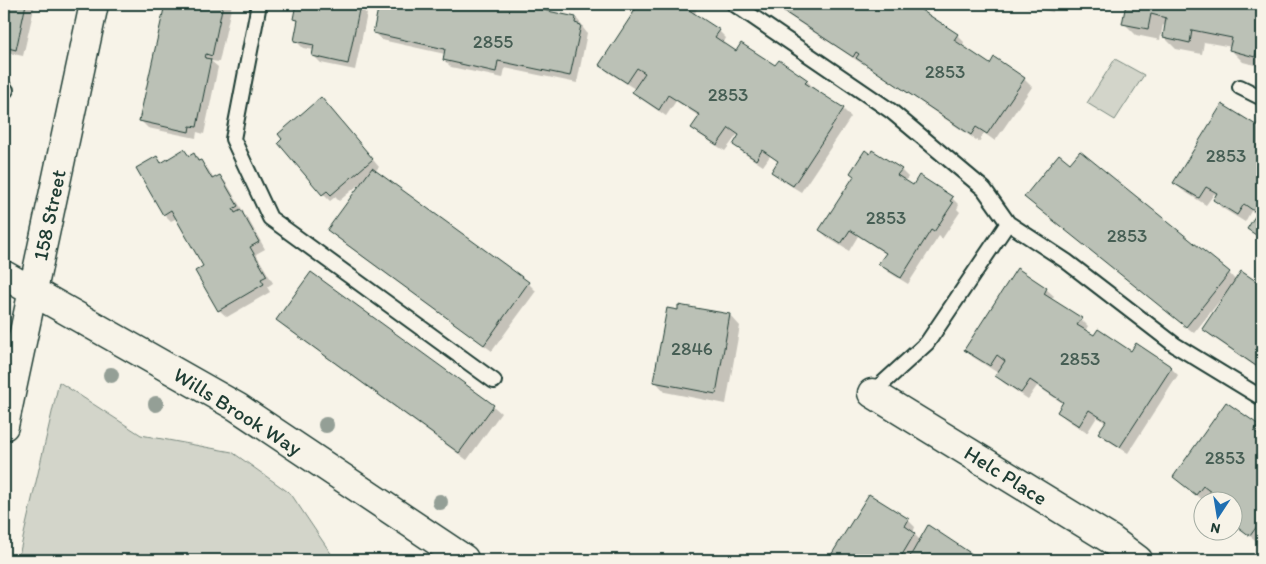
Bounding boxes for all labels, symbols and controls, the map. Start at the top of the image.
house number: 2855 [473,30,513,53]
house number: 2853 [925,60,965,83]
house number: 2853 [708,83,748,106]
house number: 2853 [1206,144,1246,167]
street label: 158 Street [27,167,71,263]
house number: 2853 [866,206,906,229]
house number: 2853 [1107,224,1147,247]
house number: 2846 [671,337,713,360]
house number: 2853 [1060,347,1100,370]
street label: Wills Brook Way [169,362,307,460]
street label: Helc Place [960,440,1052,510]
house number: 2853 [1205,446,1245,469]
north arrow [1194,492,1244,542]
text: N [1209,519,1222,538]

